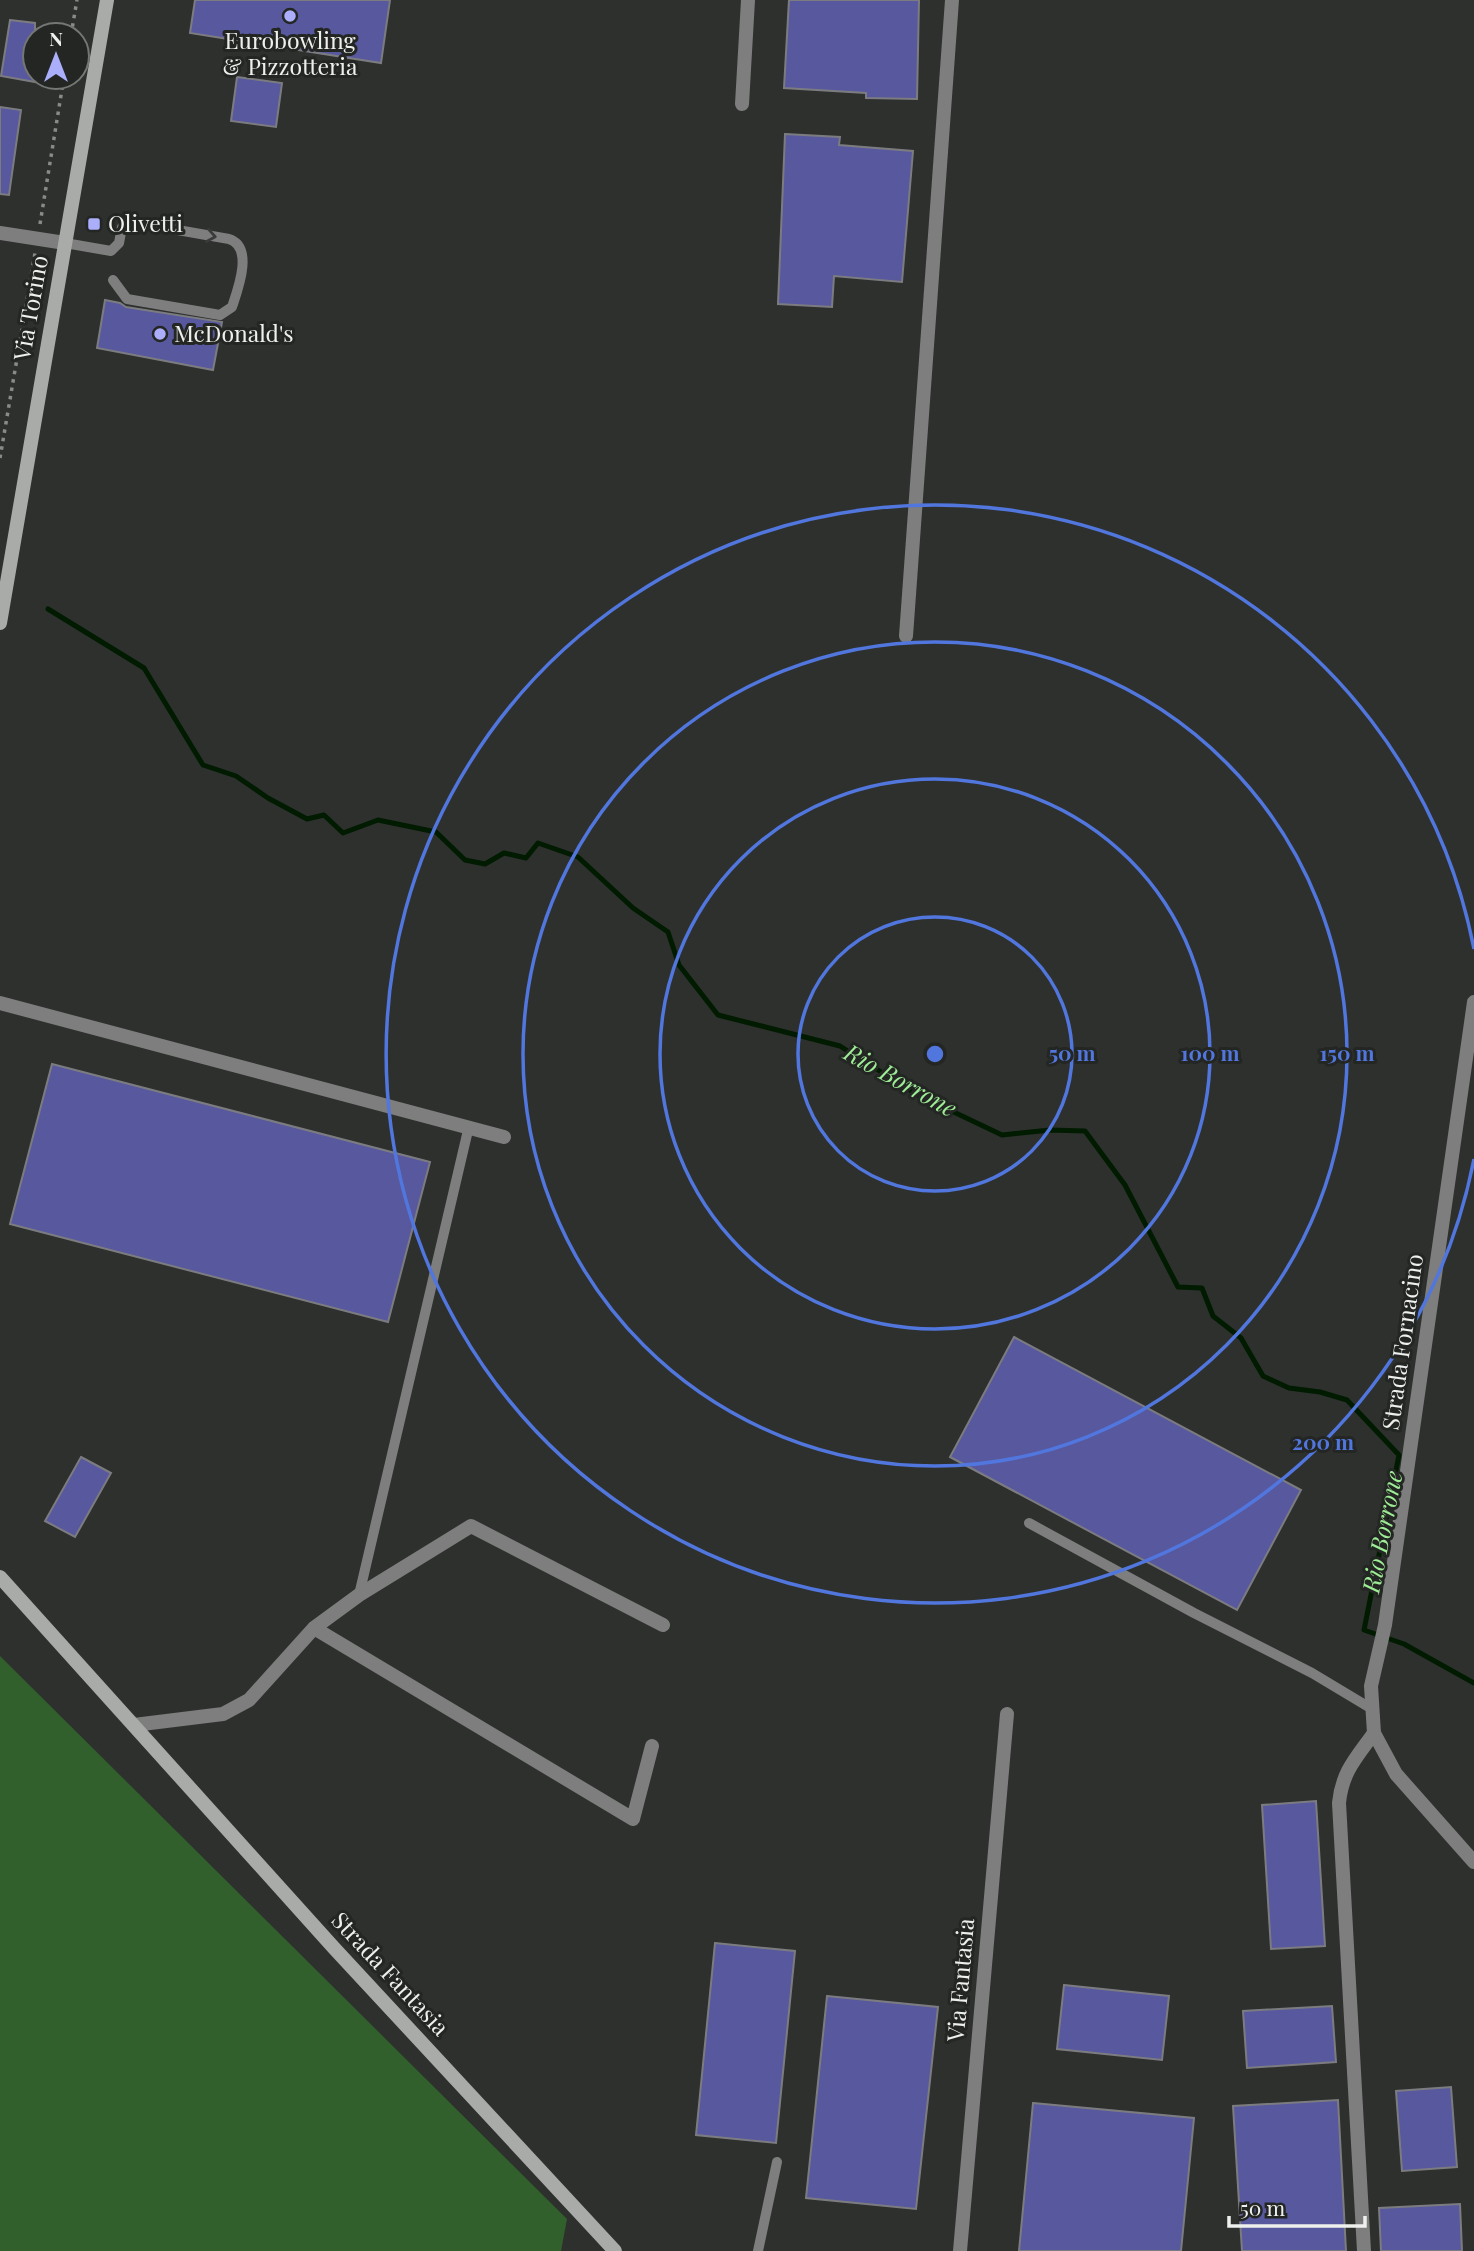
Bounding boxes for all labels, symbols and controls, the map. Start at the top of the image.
marker: Eurobowling & Pizzotteria [282,8,298,24]
north arrow [21,21,91,91]
place label: Eurobowling & Pizzotteria [222,24,358,81]
text: N [49,25,63,51]
place label: Olivetti [108,207,183,238]
marker: Olivetti [86,216,102,232]
one-way arrow [205,228,217,243]
street label: Via Torino [5,253,54,364]
place label: McDonald's [174,317,294,348]
marker: McDonald's [152,326,168,342]
water label: Rio Borrone [838,1035,963,1123]
text: 50 m [1048,1038,1096,1066]
text: 100 m [1180,1038,1240,1066]
text: 150 m [1320,1038,1374,1066]
centre of rings [923,1042,947,1066]
street label: Strada Fornacino [1374,1252,1429,1432]
text: 200 m [1292,1427,1354,1455]
water label: Rio Borrone [1353,1468,1409,1596]
street label: Strada Fantasia [326,1904,457,2042]
street label: Via Fantasia [939,1916,980,2044]
scale bar [1229,2184,1366,2228]
text: 50 m [1240,2193,1286,2221]

